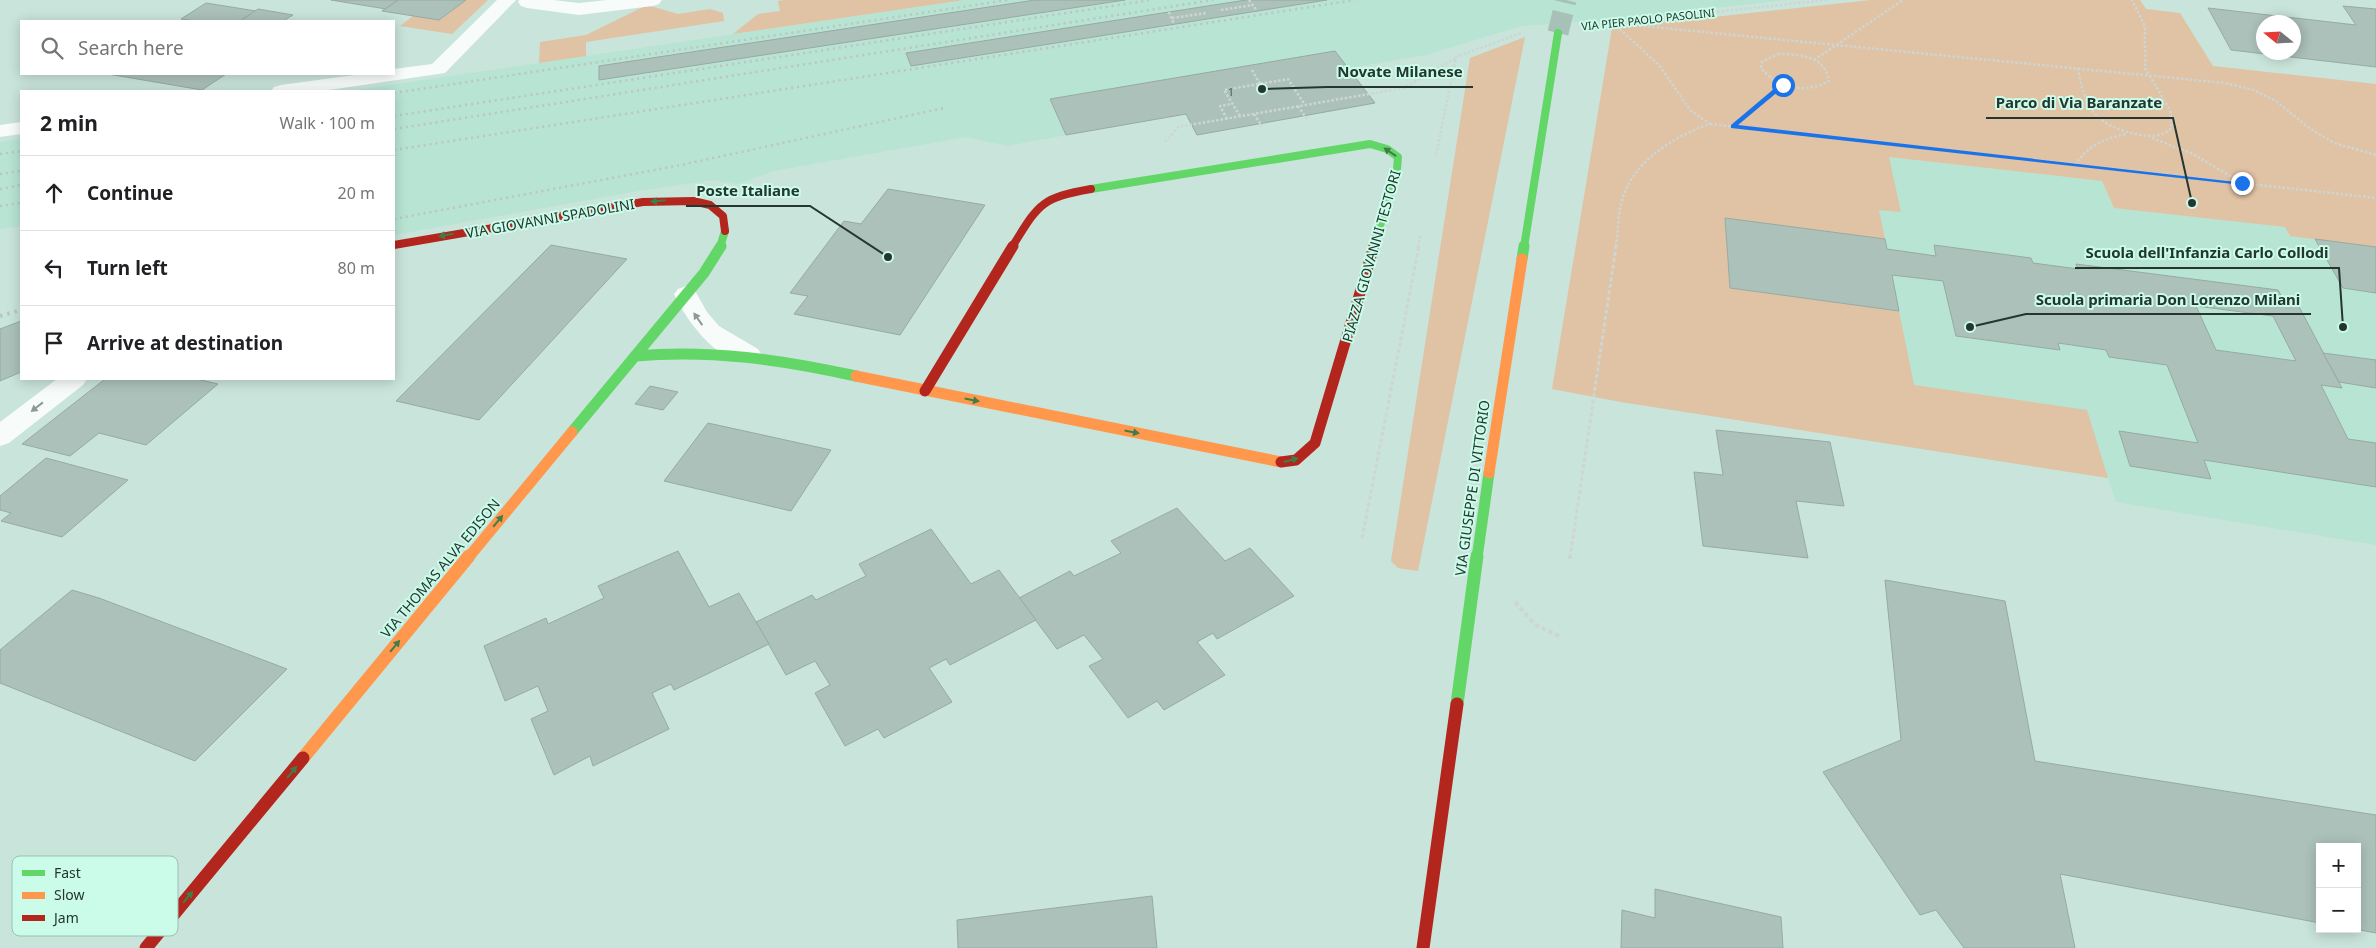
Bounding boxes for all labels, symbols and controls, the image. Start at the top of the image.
street label: VIA PIER PAOLO PASOLINI [1580,4,1716,33]
north arrow [2256,15,2301,60]
search box [20,20,395,75]
icon: search [38,34,66,62]
text: Search here [78,35,184,61]
callout: Novate Milanese [1327,57,1473,87]
text: Novate Milanese [1337,61,1463,81]
route start [1772,74,1795,97]
house number: 1 [1228,84,1234,99]
callout: Parco di Via Baranzate [1986,88,2173,118]
text: Parco di Via Baranzate [1996,92,2162,112]
text: 2 min [40,109,98,137]
text: Walk · 100 m [280,112,375,134]
one-way arrow [1383,148,1397,157]
street label: PIAZZA GIOVANNI TESTORI [1337,168,1405,344]
route end [2231,172,2254,195]
callout: Poste Italiane [686,176,810,206]
icon: ahead [40,179,68,207]
text: Continue [87,180,173,206]
text: Poste Italiane [696,180,800,200]
text: 20 m [338,182,375,204]
street label: VIA GIOVANNI SPADOLINI [464,194,636,242]
one-way arrow [650,197,666,205]
one-way arrow [438,232,454,240]
callout: Scuola dell'Infanzia Carlo Collodi [2075,238,2339,268]
text: Scuola dell'Infanzia Carlo Collodi [2085,242,2329,262]
icon: left [40,254,68,282]
text: Turn left [87,255,168,281]
text: 80 m [338,257,375,279]
callout: Scuola primaria Don Lorenzo Milani [2026,284,2311,314]
text: Scuola primaria Don Lorenzo Milani [2036,289,2300,309]
one-way arrow [693,312,703,326]
icon: arrive [40,329,68,357]
text: Arrive at destination [87,330,283,356]
one-way arrow [965,396,980,404]
street label: VIA GIUSEPPE DI VITTORIO [1450,399,1494,577]
one-way arrow [31,402,44,413]
one-way arrow [1124,428,1139,436]
one-way arrow [1283,456,1298,464]
street label: VIA THOMAS ALVA EDISON [376,494,504,642]
one-way arrow [493,515,504,528]
one-way arrow [389,640,400,652]
one-way arrow [286,765,297,778]
map controls [2316,843,2361,933]
button: + [2316,843,2361,888]
legend [12,856,178,936]
text: Fast [54,863,81,882]
text: Slow [54,885,85,904]
button: − [2316,888,2361,933]
one-way arrow [183,891,194,904]
text: Jam [52,908,79,927]

